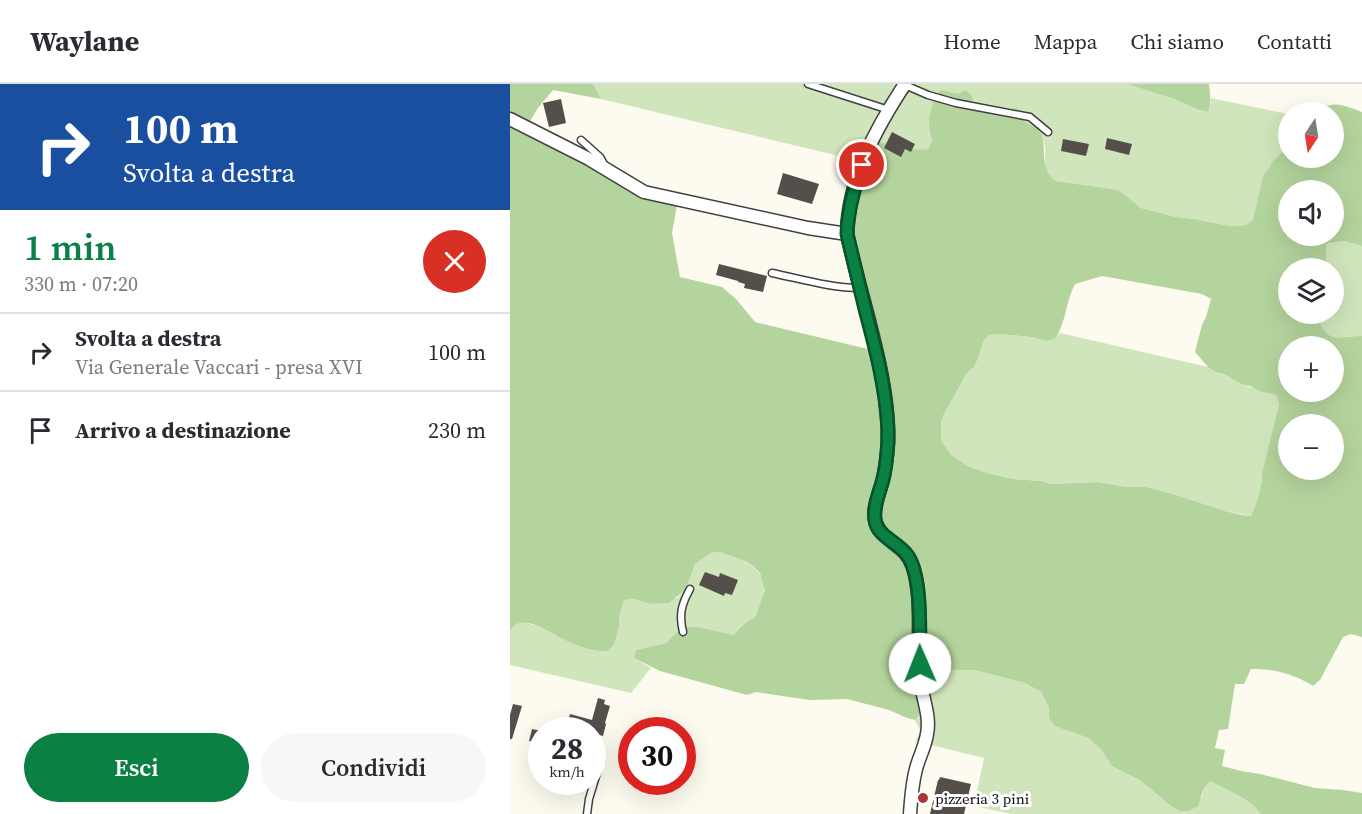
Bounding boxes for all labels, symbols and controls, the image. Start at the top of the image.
text: Waylane [30,22,139,60]
text: Home [943,27,1001,56]
text: Mappa [1034,27,1098,56]
text: Chi siamo [1131,27,1224,56]
text: Contatti [1257,27,1332,56]
text: 100 m [123,99,238,157]
north arrow [1278,102,1344,168]
map controls [1278,102,1344,480]
icon: right [24,108,102,186]
pin [836,139,887,190]
icon: arrive [845,148,878,181]
text: Svolta a destra [123,154,295,191]
button: sound [1278,180,1344,246]
text: 1 min [24,223,116,272]
button: close [423,230,486,293]
button: layers [1278,258,1344,324]
text: 330 m · 07:20 [24,270,138,298]
text: Svolta a destra [75,323,221,353]
icon: right [24,336,57,369]
button: + [1278,336,1344,402]
text: 100 m [428,337,486,367]
text: Via Generale Vaccari - presa XVI [75,353,363,381]
icon: arrive [24,414,57,447]
button: − [1278,414,1344,480]
text: Arrivo a destinazione [75,415,291,445]
text: 230 m [428,415,486,445]
position arrow [888,632,952,696]
speed limit sign: 30 [618,717,696,795]
text: 28 [551,728,583,769]
button: Esci [24,733,249,802]
button: Condividi [261,733,486,802]
text: km/h [549,761,585,782]
place label: pizzeria 3 pini [935,788,1029,809]
marker: pizzeria 3 pini [916,791,930,805]

